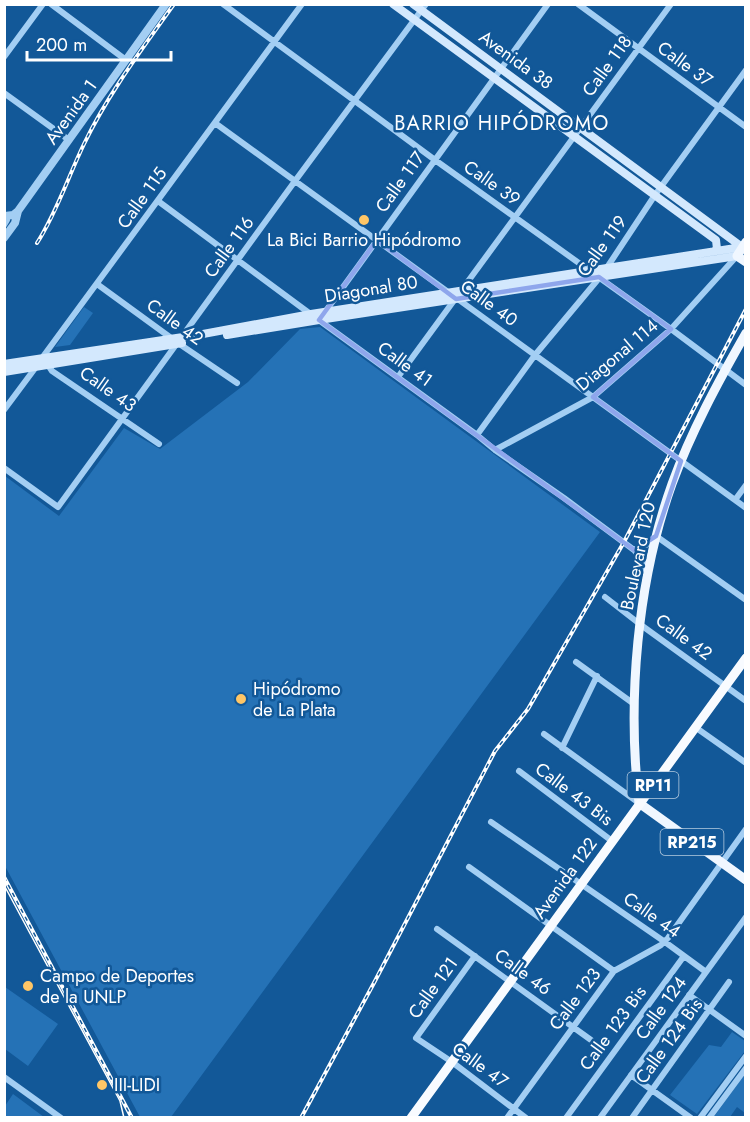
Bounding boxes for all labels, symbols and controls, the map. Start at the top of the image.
scale bar [27,24,171,62]
street label: Avenida 38 [474,24,558,96]
street label: Calle 118 [576,30,638,102]
text: 200 m [36,32,87,58]
street label: Calle 37 [652,35,719,93]
street label: Avenida 1 [39,74,103,150]
district label: BARRIO HIPÓDROMO [394,109,610,138]
street label: Calle 117 [369,146,431,218]
street label: Calle 39 [458,154,526,212]
street label: Calle 115 [111,162,173,234]
street label: Calle 119 [571,210,633,282]
street label: Calle 116 [198,211,260,283]
marker: La Bici Barrio Hipódromo [357,213,371,227]
place label: La Bici Barrio Hipódromo [267,227,461,253]
street label: Diagonal 80 [323,269,420,309]
street label: Calle 40 [455,273,523,333]
street label: Calle 42 [141,292,209,352]
street label: Diagonal 114 [570,313,664,397]
street label: Calle 41 [372,335,438,393]
street label: Calle 43 [74,360,142,418]
street label: Boulevard 120 [614,499,662,613]
street label: Calle 42 [650,607,718,667]
place label: Hipódromo de La Plata [253,676,341,723]
marker: Hipódromo de La Plata [234,692,248,706]
street label: Calle 43 Bis [530,756,618,832]
road number: RP11 [628,772,678,798]
road number: RP215 [660,829,724,855]
street label: Avenida 122 [527,832,603,924]
street label: Calle 44 [618,886,686,944]
street label: Calle 46 [489,942,557,1002]
street label: Calle 121 [402,952,464,1024]
street label: Calle 123 [543,962,607,1036]
place label: Campo de Deportes de la UNLP [40,963,194,1010]
street label: Calle 124 [629,971,693,1045]
marker: Campo de Deportes de la UNLP [21,979,35,993]
street label: Calle 123 Bis [573,980,653,1076]
street label: Calle 124 Bis [629,993,709,1089]
street label: Calle 47 [447,1036,514,1095]
place label: III-LIDI [114,1072,160,1098]
marker: III-LIDI [95,1078,109,1092]

